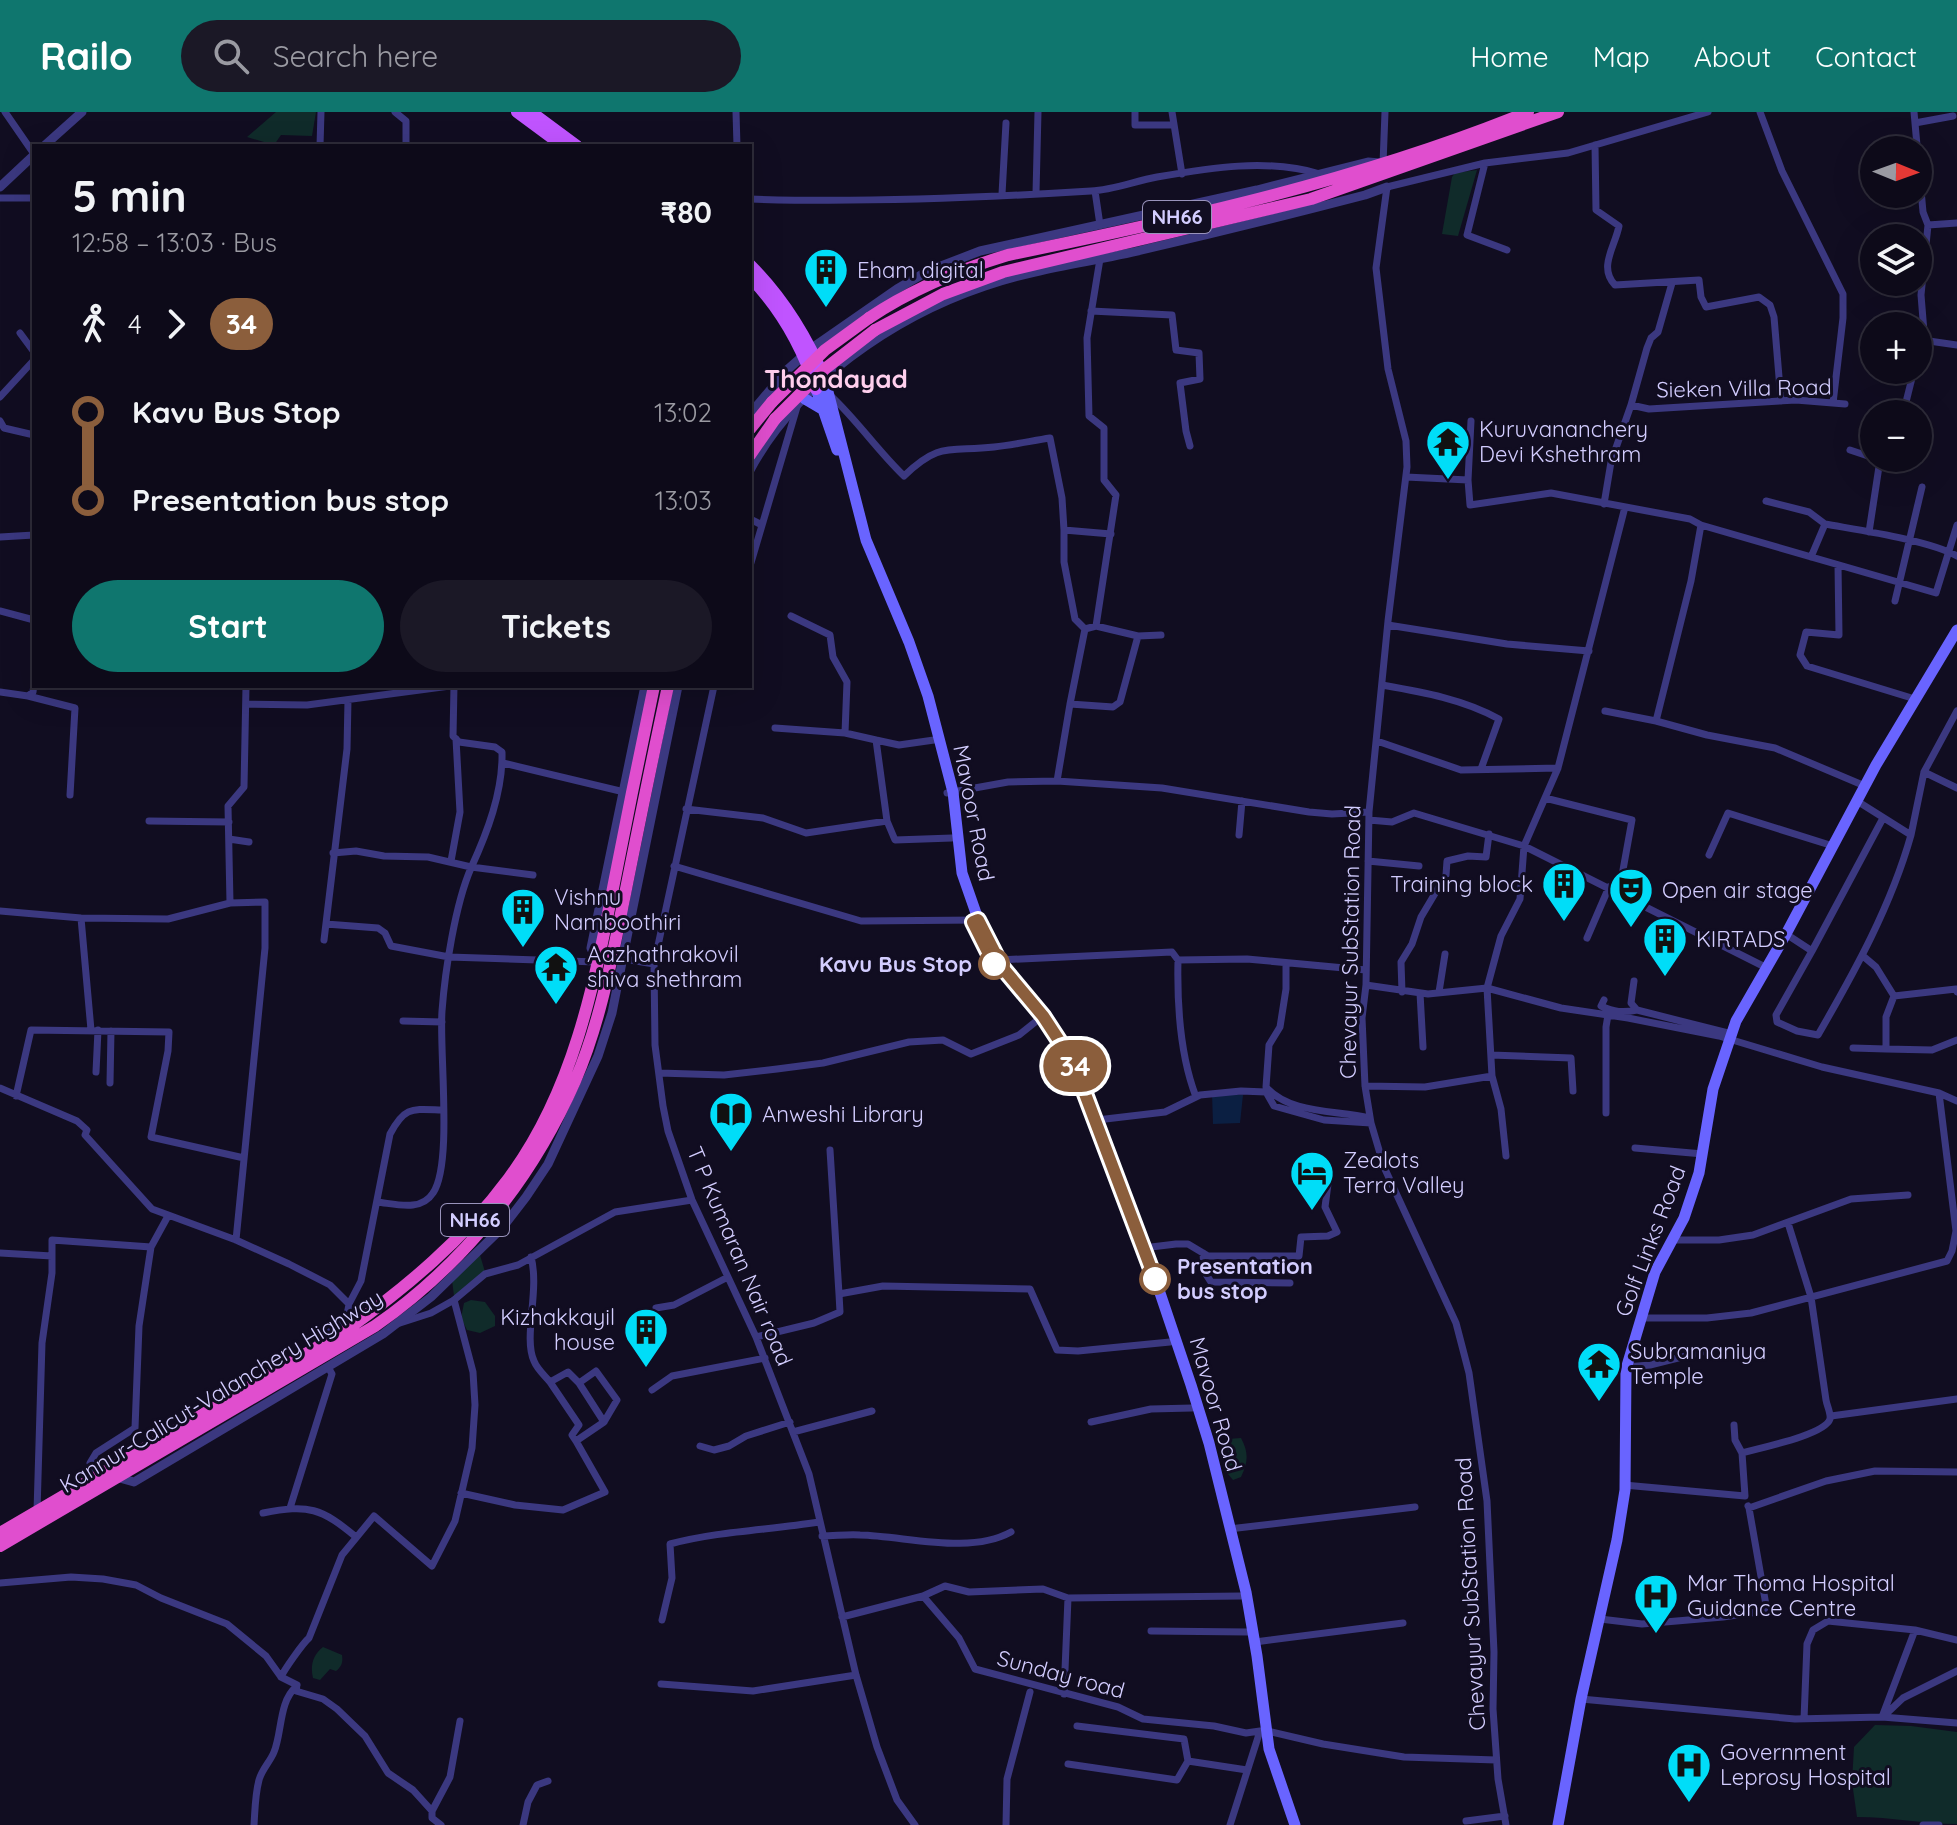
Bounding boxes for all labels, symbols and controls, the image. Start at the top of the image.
search box [181,20,741,92]
text: Railo [40,32,133,80]
icon: search [209,34,253,78]
text: Search here [273,37,438,75]
text: Home [1470,39,1549,74]
text: Map [1593,39,1650,74]
text: About [1694,39,1771,74]
text: Contact [1815,39,1917,74]
north arrow [1860,136,1932,208]
map controls [1860,136,1932,472]
text: 5 min [72,168,187,223]
text: ₹80 [661,193,712,231]
road number: NH66 [1143,201,1211,233]
button: layers [1860,224,1932,296]
text: 12:58 – 13:03 · Bus [72,226,277,259]
building icon: Eham digital [802,246,850,309]
place label: Eham digital [857,256,984,284]
icon: walk [72,302,116,346]
icon: forward [154,302,198,346]
text: 34 [226,306,257,341]
text: 4 [128,308,142,341]
button: + [1860,312,1932,384]
district label: Thondayad [764,362,908,395]
street label: Sieken Villa Road [1656,372,1832,404]
text: Kavu Bus Stop [132,393,341,431]
text: 13:02 [654,396,712,429]
button: − [1860,400,1932,472]
place label: Kuruvananchery Devi Kshethram [1479,415,1648,468]
temple icon: Kuruvananchery Devi Kshethram [1424,418,1472,481]
text: Presentation bus stop [132,481,449,519]
text: 13:03 [655,484,712,517]
button: Start [72,580,384,672]
button: Tickets [400,580,712,672]
street label: Mavoor Road [947,742,1001,884]
street label: Chevayur SubStation Road [1334,805,1366,1079]
building icon: Training block [1540,860,1588,923]
theatre icon: Open air stage [1607,866,1655,929]
place label: Training block [1390,870,1533,898]
place label: Open air stage [1662,876,1813,904]
place label: Vishnu Namboothiri [554,883,681,936]
building icon: Vishnu Namboothiri [499,886,547,949]
building icon: KIRTADS [1641,915,1689,978]
place label: KIRTADS [1696,925,1785,953]
place label: Aazhathrakovil shiva shethram [587,940,742,993]
temple icon: Aazhathrakovil shiva shethram [532,943,580,1006]
marker: Kavu Bus Stop [979,949,1009,979]
place label: Kavu Bus Stop [819,950,972,978]
line badge: 34 [1039,1040,1111,1092]
text: 34 [1059,1048,1091,1083]
library icon: Anweshi Library [707,1090,755,1153]
place label: Anweshi Library [762,1100,924,1128]
street label: T P Kumaran Nair road [681,1142,799,1370]
place label: Zealots Terra Valley [1343,1146,1465,1199]
hotel icon: Zealots Terra Valley [1288,1149,1336,1212]
street label: Golf Links Road [1608,1162,1692,1320]
road number: NH66 [441,1204,509,1236]
place label: Presentation bus stop [1177,1252,1313,1305]
marker: Presentation bus stop [1140,1264,1170,1294]
street label: Kannur-Calicut-Valanchery Highway [54,1283,388,1499]
place label: Kizhakkayil house [500,1303,615,1356]
building icon: Kizhakkayil house [622,1306,670,1369]
street label: Mavoor Road [1183,1334,1249,1474]
place label: Subramaniya Temple [1630,1337,1766,1390]
temple icon: Subramaniya Temple [1575,1340,1623,1403]
street label: Chevayur SubStation Road [1449,1457,1491,1731]
place label: Mar Thoma Hospital Guidance Centre [1687,1569,1895,1622]
hospital icon: Mar Thoma Hospital Guidance Centre [1632,1572,1680,1635]
street label: Sunday road [994,1644,1128,1704]
place label: Government Leprosy Hospital [1720,1738,1891,1791]
hospital icon: Government Leprosy Hospital [1665,1741,1713,1804]

